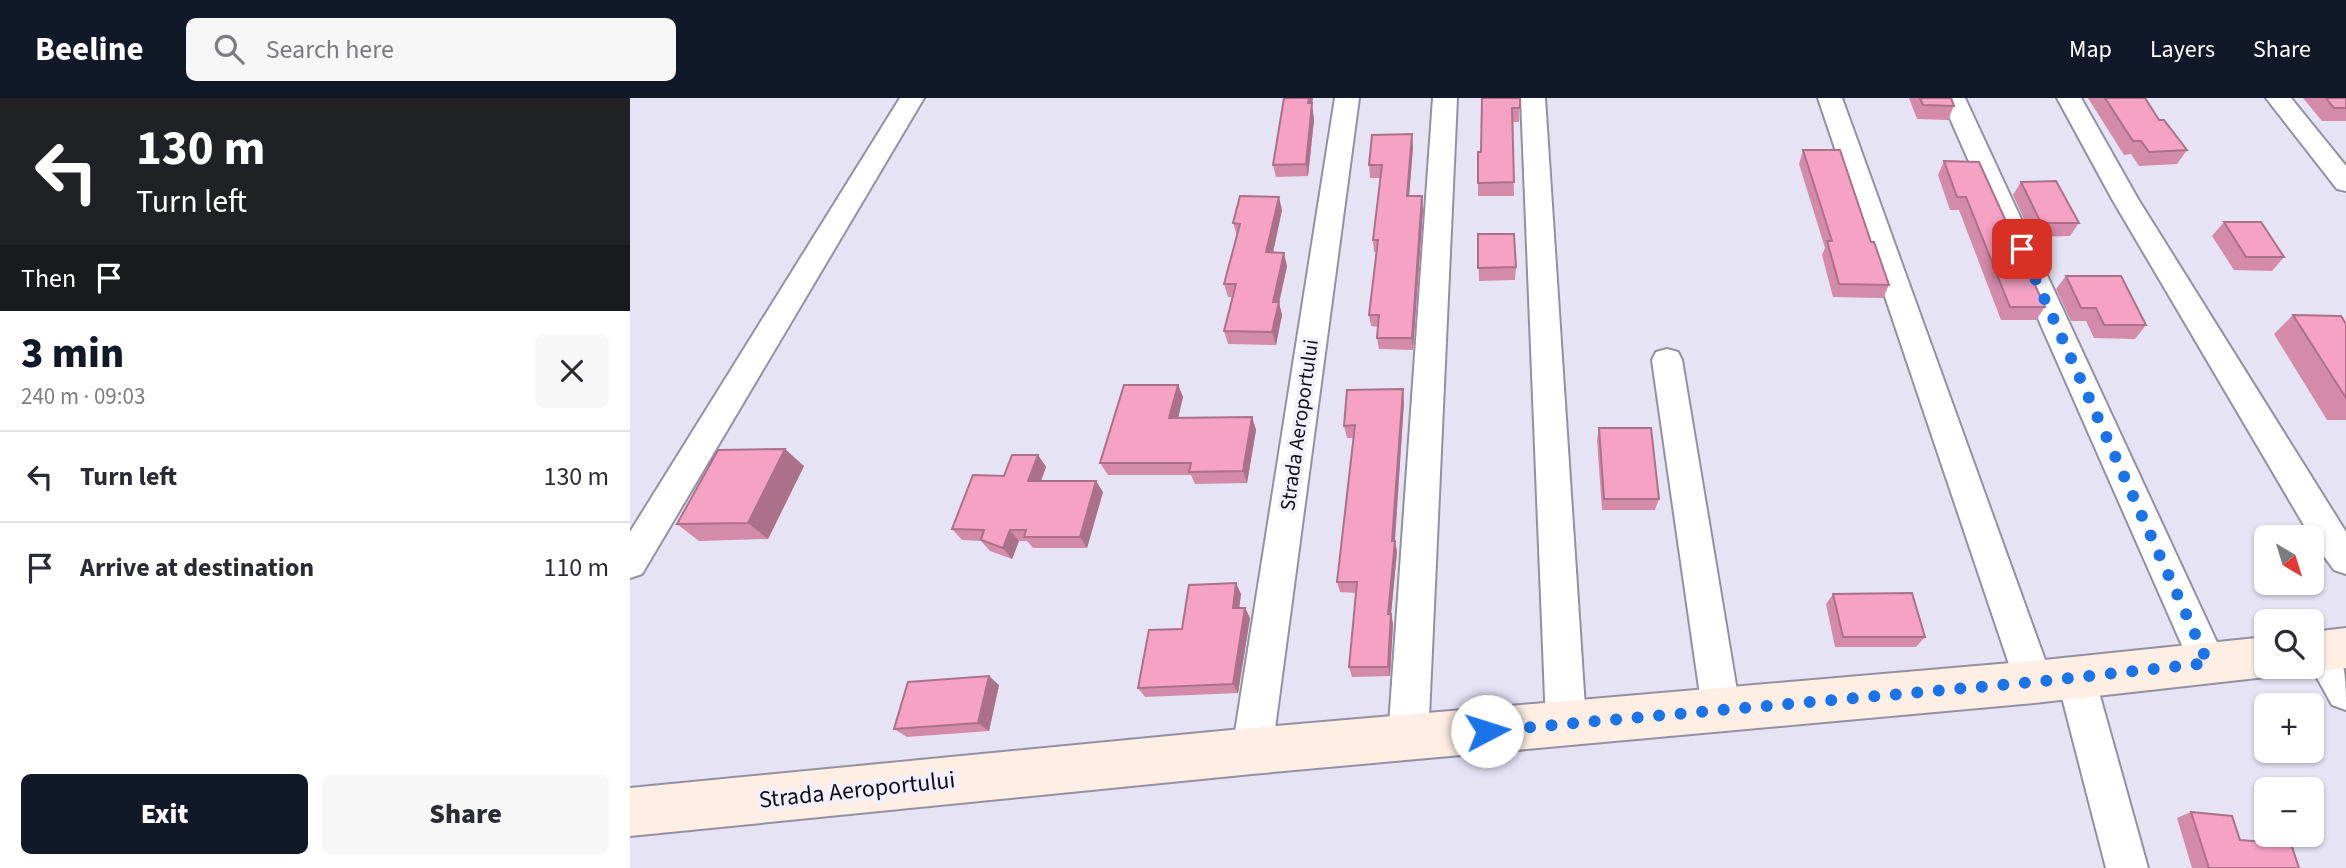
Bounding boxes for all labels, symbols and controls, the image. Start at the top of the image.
search box [186,18,676,81]
text: Beeline [35,26,144,73]
icon: search [210,30,248,68]
text: Search here [266,31,394,68]
text: Map [2069,32,2112,67]
text: Layers [2150,32,2215,67]
text: Share [2253,32,2311,67]
text: 130 m [136,114,265,184]
icon: left [21,126,112,217]
text: Turn left [136,179,247,225]
pin [1992,219,2052,279]
icon: arrive [2003,230,2041,268]
icon: arrive [90,259,128,297]
text: Then [21,260,76,297]
text: 3 min [21,324,124,384]
button: close [535,334,609,408]
street label: Strada Aeroportului [1272,337,1326,513]
text: 240 m · 09:03 [21,380,145,413]
icon: left [21,458,59,496]
text: Turn left [80,458,177,495]
text: 130 m [543,458,609,495]
north arrow [2254,525,2324,595]
map controls [2254,525,2324,847]
icon: arrive [21,549,59,587]
text: Arrive at destination [80,549,314,586]
text: 110 m [543,549,609,586]
button: search [2254,609,2324,679]
button: + [2254,693,2324,763]
position arrow [1450,694,1524,768]
street label: Strada Aeroportului [757,762,957,818]
button: Exit [21,774,308,854]
button: Share [322,774,609,854]
button: − [2254,777,2324,847]

